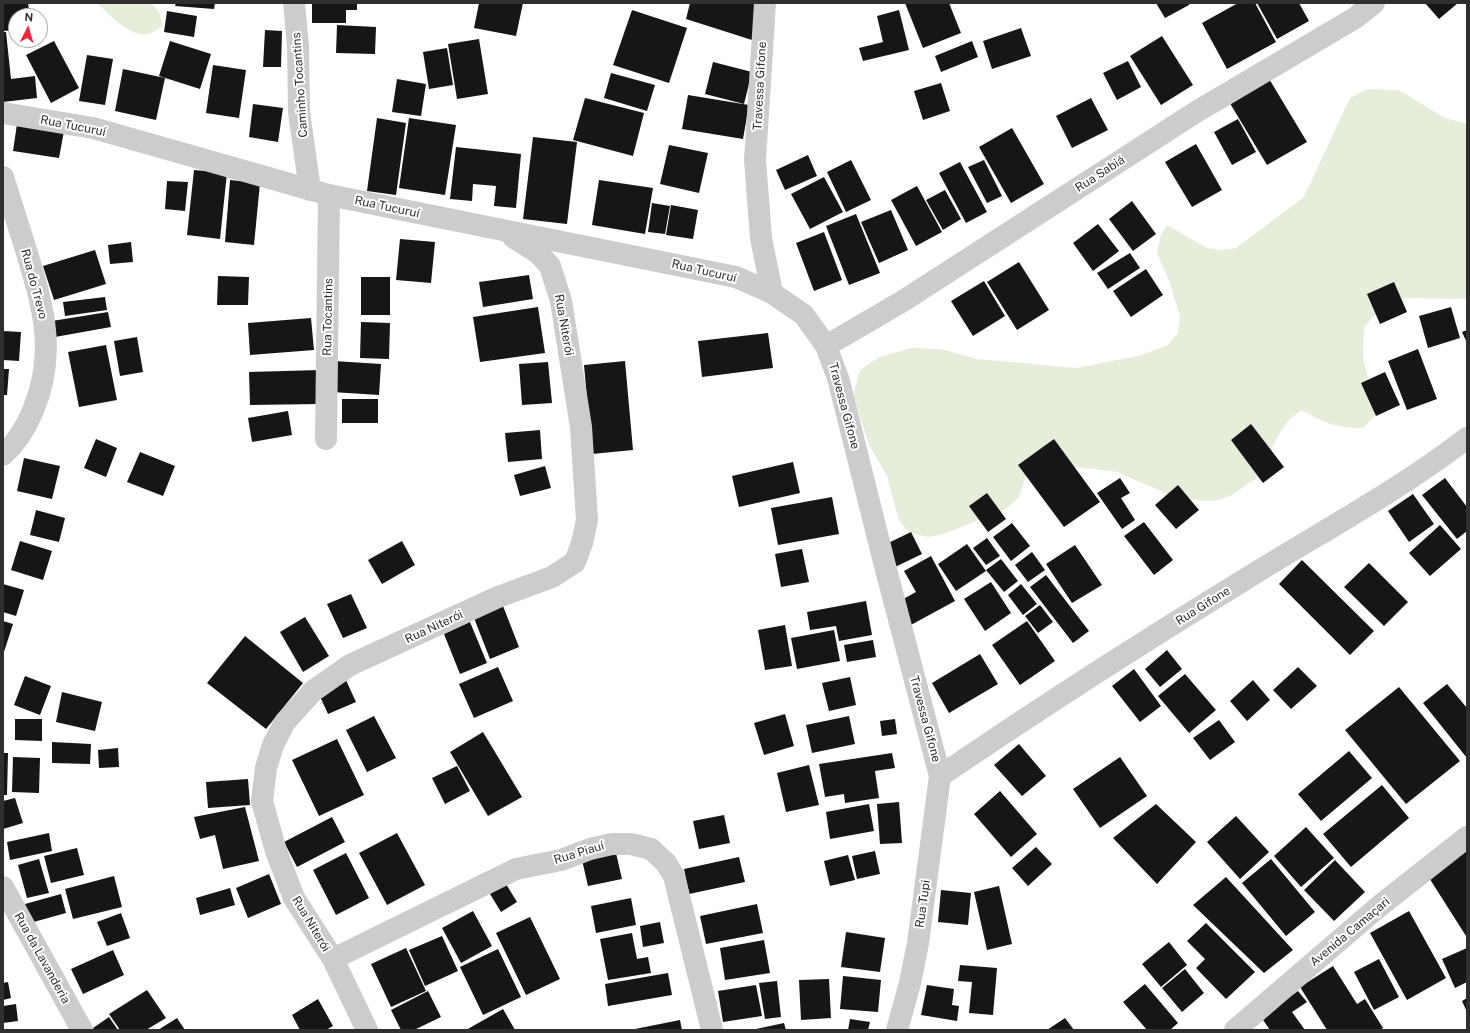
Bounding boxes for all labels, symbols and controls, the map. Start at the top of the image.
north arrow [8,8,48,48]
text: N [24,11,34,23]
street label: Caminho Tocantins [289,32,311,138]
street label: Travessa Gifone [750,41,770,131]
street label: Rua Tucuruí [39,113,107,139]
street label: Rua Sabiá [1073,153,1127,195]
street label: Rua Tucuruí [353,193,421,221]
street label: Rua do Trevo [18,247,50,321]
street label: Rua Tucuruí [670,257,738,285]
street label: Rua Tocantins [320,278,336,356]
street label: Rua Niterói [552,293,576,357]
street label: Travessa Gifone [826,361,862,451]
street label: Rua Gifone [1173,584,1233,628]
street label: Rua Niterói [403,607,465,647]
street label: Travessa Gifone [907,674,943,764]
street label: Rua Piauí [552,839,606,867]
street label: Rua Tupi [913,879,933,929]
street label: Rua Niterói [289,894,333,954]
street label: Avenida Camaçari [1307,894,1393,970]
street label: Rua da Lavanderia [11,910,73,1006]

